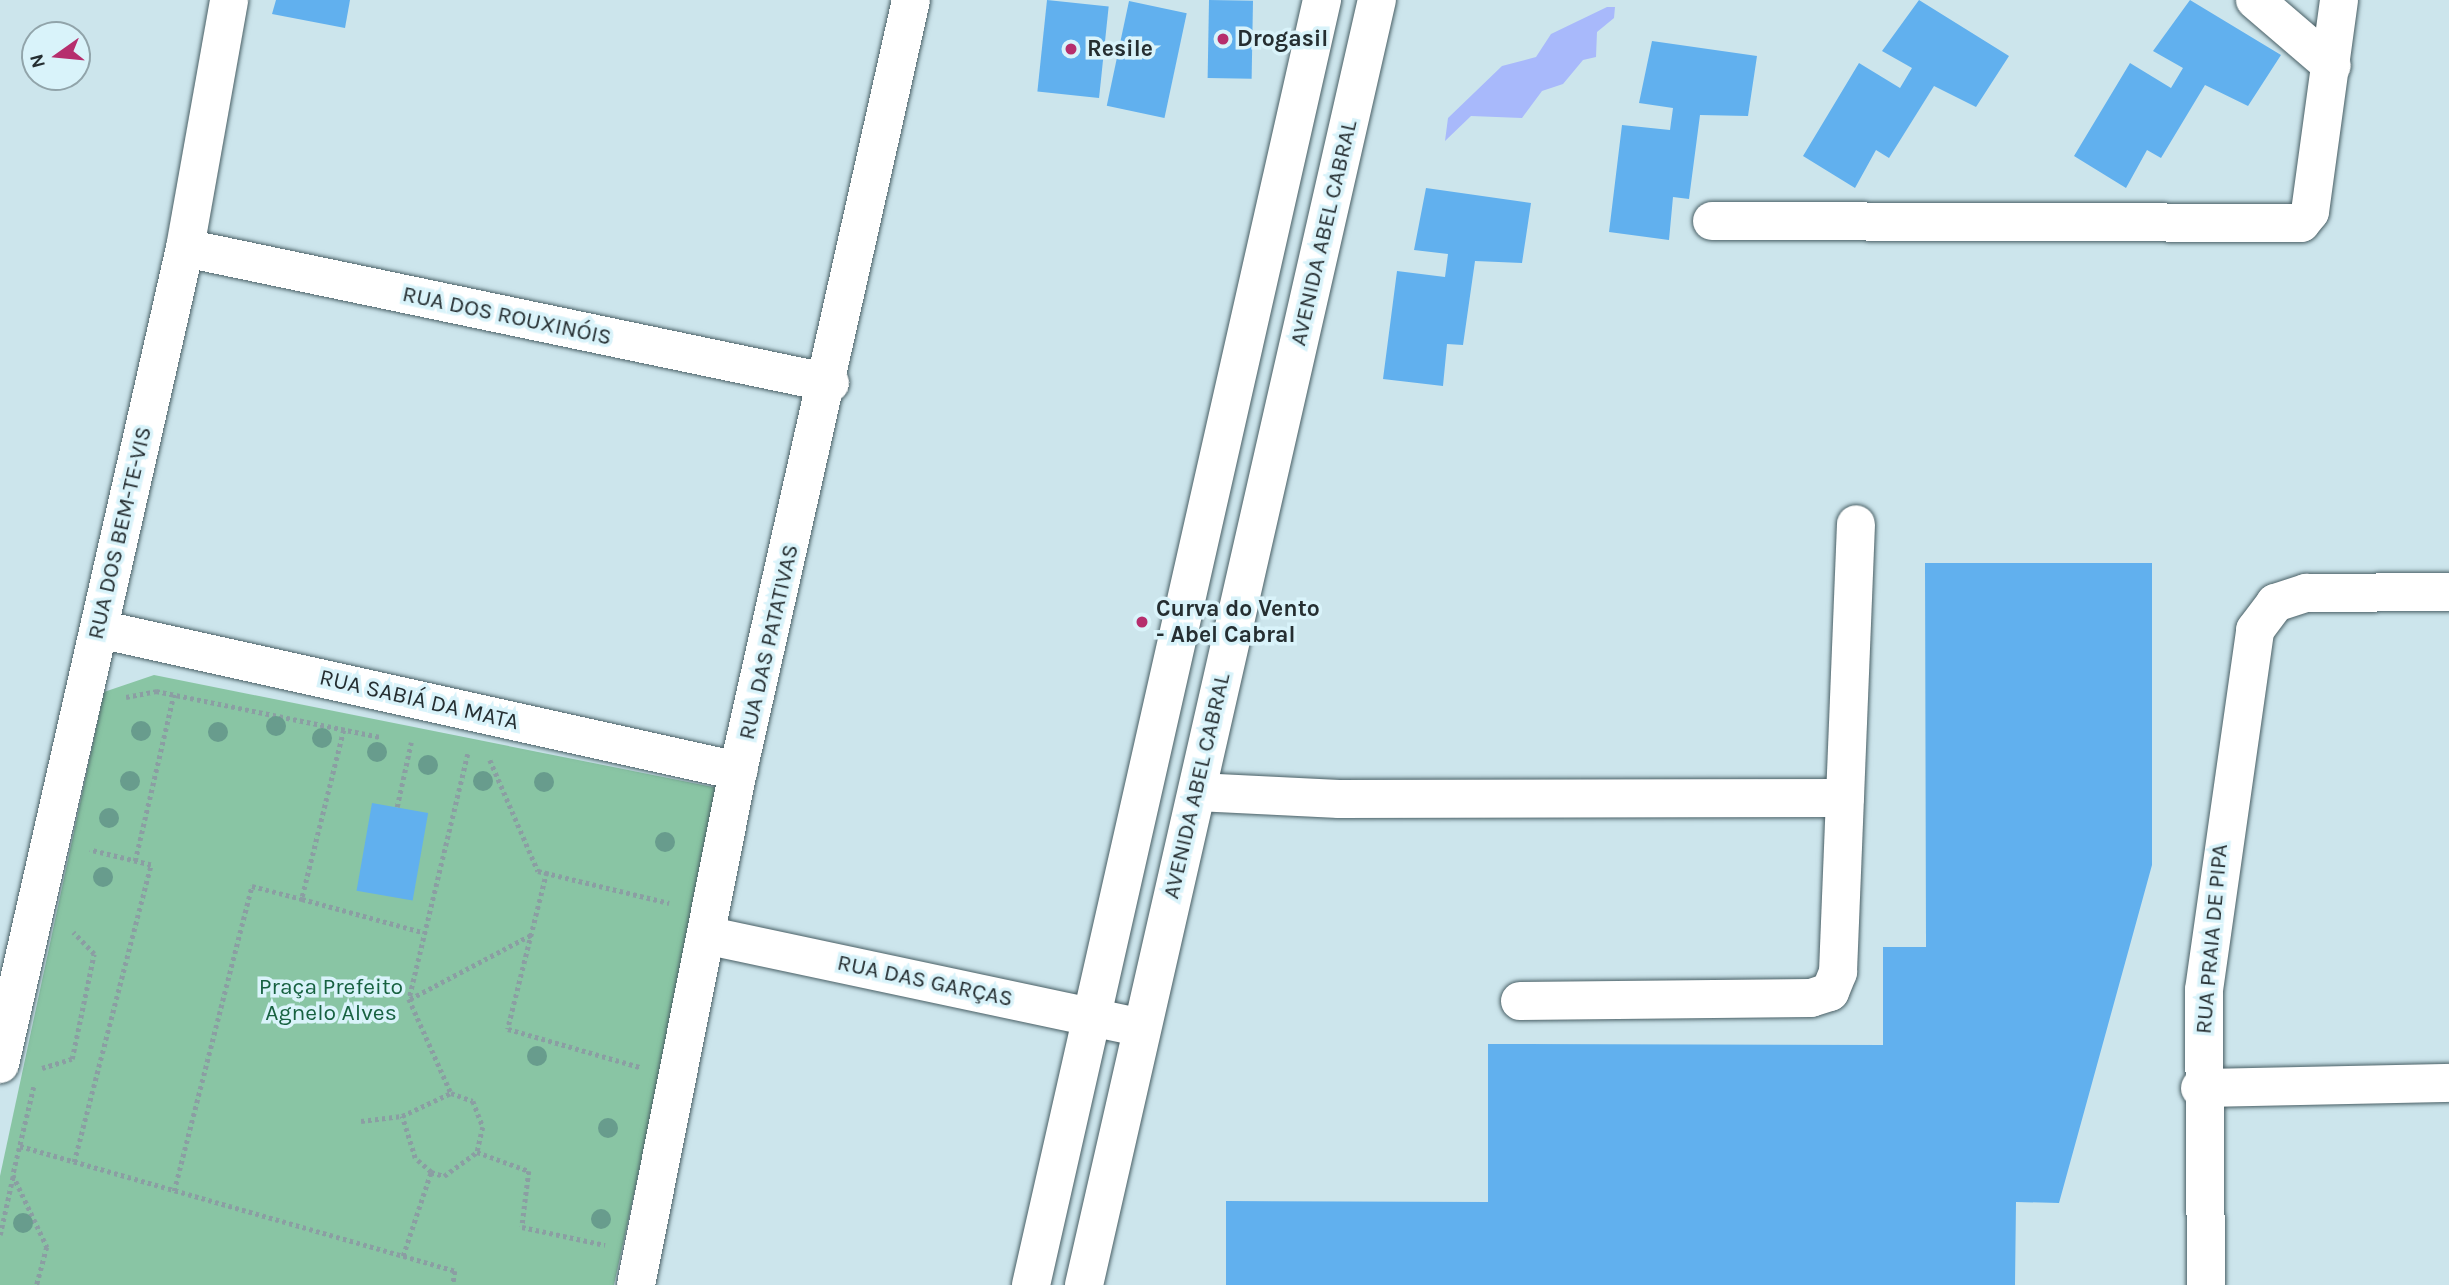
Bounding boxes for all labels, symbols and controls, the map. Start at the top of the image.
north arrow [21,21,91,91]
place label: Drogasil [1237,25,1328,53]
marker: Drogasil [1215,31,1231,47]
place label: Resile [1087,35,1153,63]
marker: Resile [1061,39,1081,59]
text: N [25,51,50,70]
street label: AVENIDA ABEL CABRAL [1285,117,1363,349]
street label: RUA DOS ROUXINÓIS [400,280,614,352]
street label: RUA DOS BEM-TE-VIS [82,424,158,642]
street label: RUA DAS PATATIVAS [733,542,805,742]
place label: Curva do Vento - Abel Cabral [1156,595,1320,649]
marker: Curva do Vento - Abel Cabral [1134,614,1150,630]
street label: RUA SABIÁ DA MATA [317,664,521,736]
street label: AVENIDA ABEL CABRAL [1158,670,1236,902]
street label: RUA PRAIA DE PIPA [2190,843,2234,1035]
street label: RUA DAS GARÇAS [835,949,1015,1013]
park label: Praça Prefeito Agnelo Alves [259,973,403,1027]

